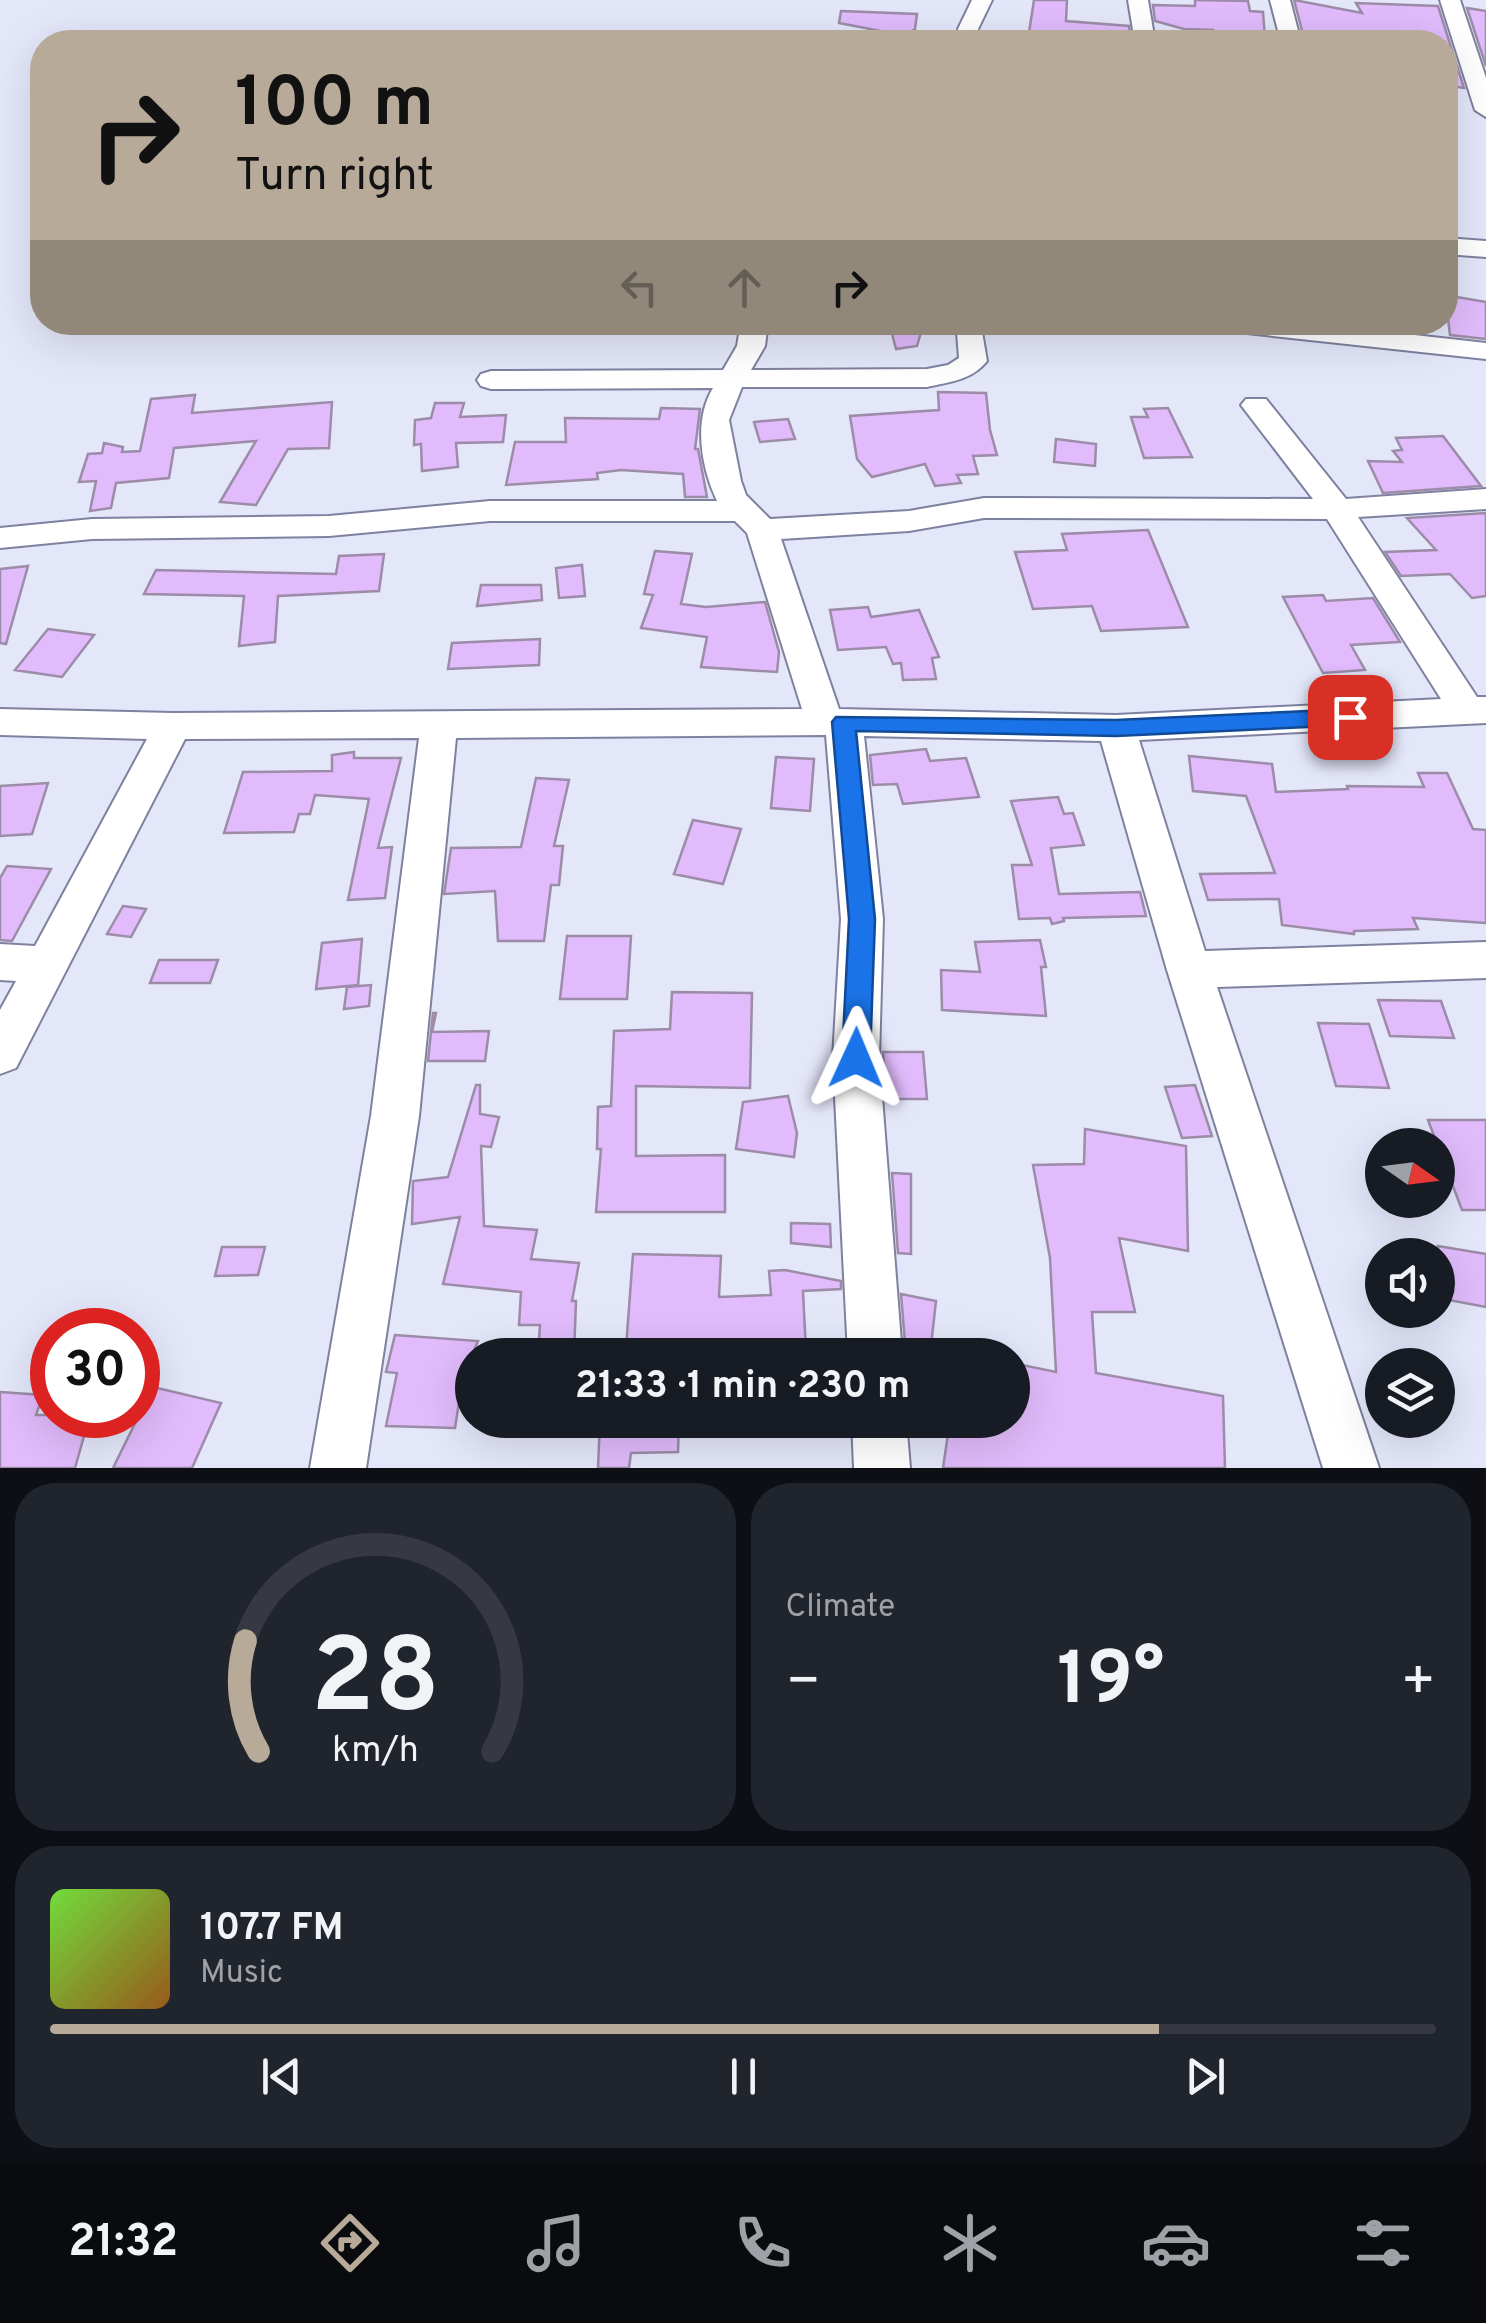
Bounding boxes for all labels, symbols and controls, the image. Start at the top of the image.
text: 100 m [235,62,434,151]
icon: right [70,70,200,200]
text: Turn right [235,149,434,206]
icon: left [612,260,667,315]
icon: ahead [717,260,772,315]
icon: right [822,260,877,315]
pin [1308,675,1393,760]
icon: arrive [1323,690,1378,745]
position arrow [804,1006,908,1110]
north arrow [1365,1128,1455,1218]
map controls [1365,1128,1455,1438]
button: sound [1365,1238,1455,1328]
speed limit sign: 30 [30,1308,160,1438]
button: layers [1365,1348,1455,1438]
text: 21:33 · 1 min · 230 m [575,1363,910,1412]
text: Climate [786,1588,895,1628]
text: 28 [311,1617,440,1749]
text: 19° [1057,1636,1164,1731]
text: − [786,1649,821,1719]
text: + [1401,1649,1436,1719]
text: km/h [332,1729,419,1775]
text: 107.7 FM [200,1905,344,1954]
text: Music [200,1954,283,1994]
icon: previous [254,2049,309,2104]
icon: pause [716,2049,771,2104]
icon: next [1178,2049,1233,2104]
icon: directions [315,2208,385,2278]
icon: music [521,2208,591,2278]
icon: phone [728,2208,798,2278]
icon: climate [935,2208,1005,2278]
icon: car [1141,2208,1211,2278]
icon: filters [1348,2208,1418,2278]
text: 21:32 [68,2215,178,2272]

